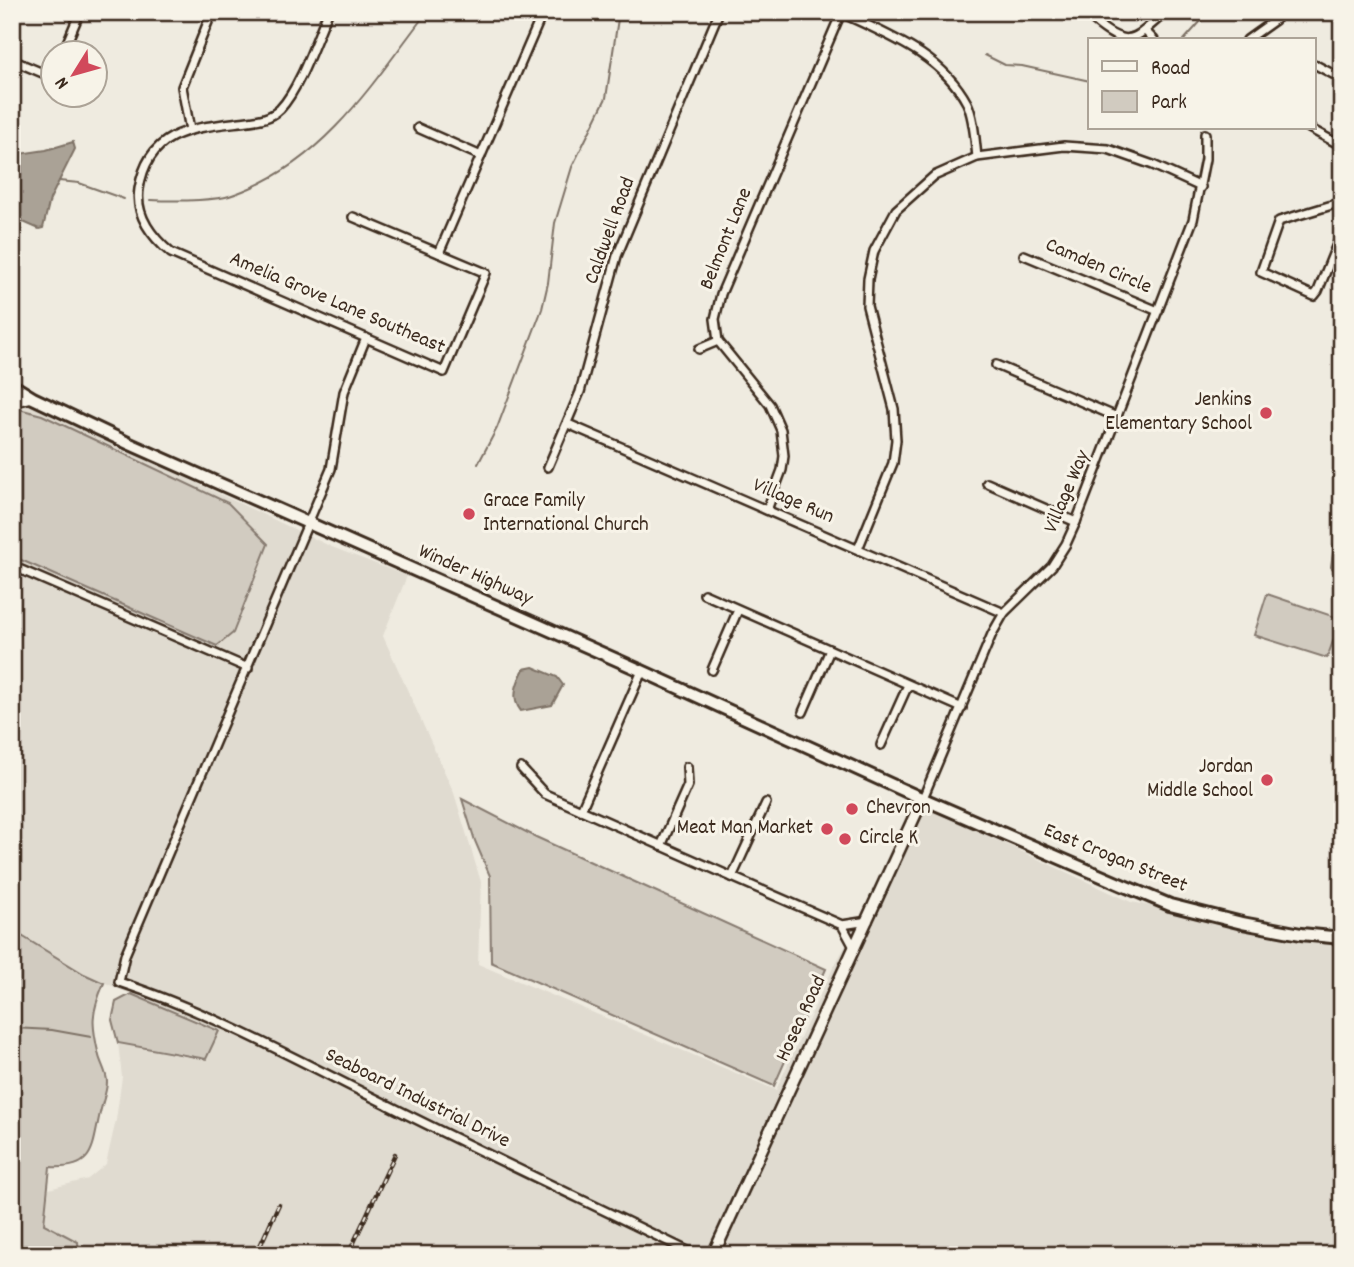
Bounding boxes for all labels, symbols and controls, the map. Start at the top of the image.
north arrow [38,38,108,108]
legend [1088,38,1316,130]
text: Road [1151,55,1190,85]
text: N [50,70,77,94]
text: Park [1151,89,1187,119]
street label: Caldwell Road [578,173,644,289]
street label: Belmont Lane [693,183,761,295]
street label: Camden Circle [1040,231,1156,303]
street label: Amelia Grove Lane Southeast [224,245,450,363]
place label: Jenkins Elementary School [1105,386,1252,440]
marker: Jenkins Elementary School [1258,405,1274,421]
street label: Village Way [1037,445,1099,538]
street label: Village Run [748,471,838,533]
place label: Grace Family International Church [483,487,649,541]
marker: Grace Family International Church [461,506,477,522]
street label: Winder Highway [413,537,538,615]
place label: Jordan Middle School [1147,753,1253,807]
marker: Jordan Middle School [1259,772,1275,788]
place label: Chevron [866,794,931,824]
marker: Chevron [844,801,860,817]
place label: Meat Man Market [677,814,813,844]
street label: East Crogan Street [1039,816,1192,902]
marker: Meat Man Market [819,821,835,837]
place label: Circle K [859,824,918,854]
marker: Circle K [837,831,853,847]
street label: Hosea Road [769,971,835,1067]
street label: Seaboard Industrial Drive [319,1041,515,1157]

